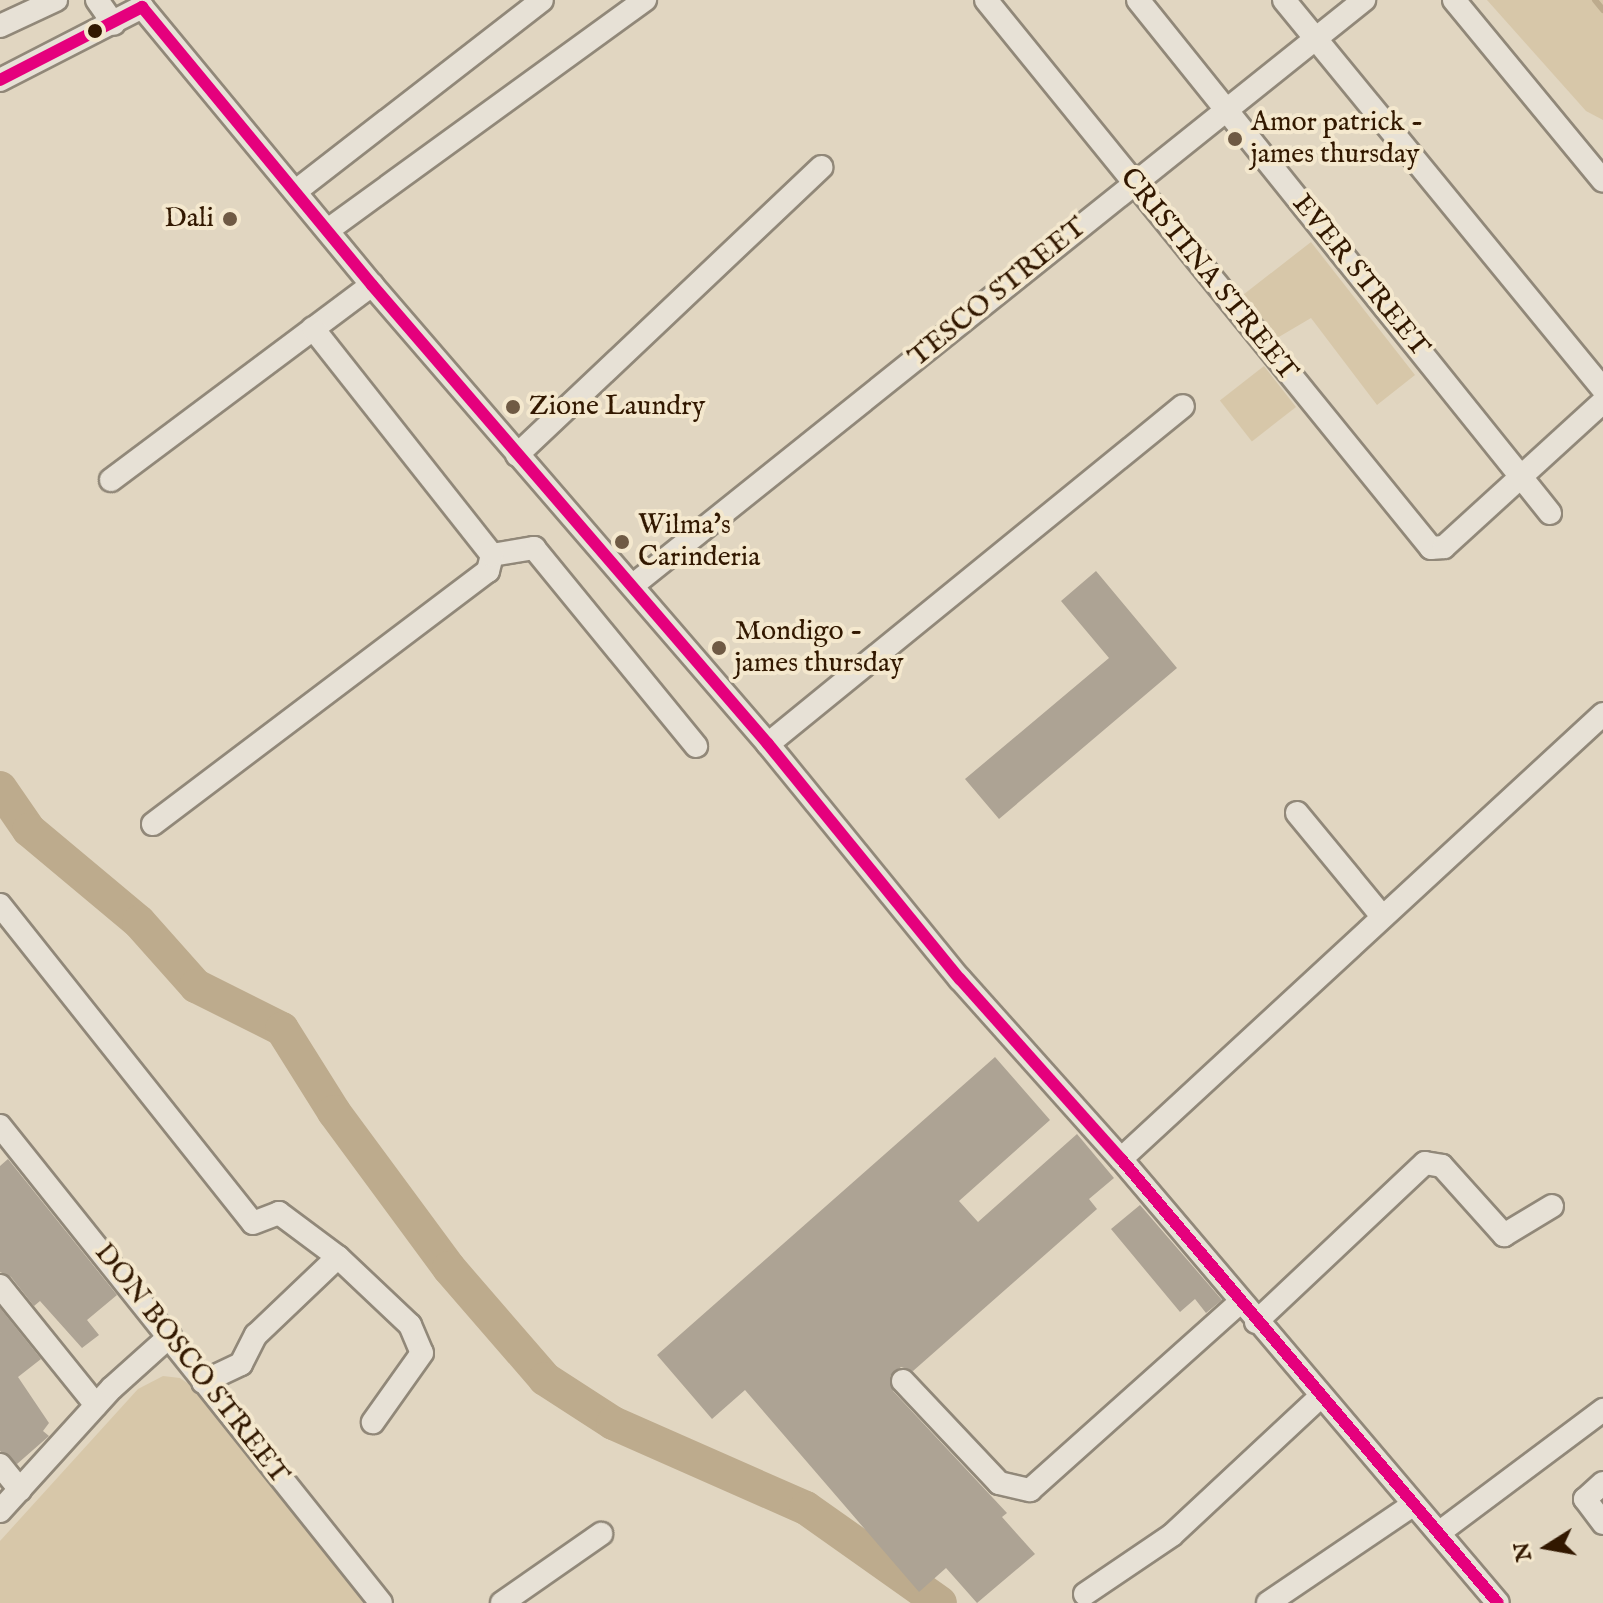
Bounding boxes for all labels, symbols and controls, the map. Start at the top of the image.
unlabelled marker [87,23,103,39]
place label: Amor patrick - james thursday [1251,106,1424,172]
marker: Amor patrick - james thursday [1226,130,1244,148]
street label: CRISTINA STREET [1112,162,1304,388]
street label: EVER STREET [1284,188,1436,364]
place label: Dali [164,202,214,236]
marker: Dali [221,210,239,228]
street label: TESCO STREET [903,211,1093,375]
place label: Zione Laundry [529,390,705,424]
marker: Zione Laundry [504,398,522,416]
place label: Wilma's Carinderia [638,509,760,575]
marker: Wilma's Carinderia [613,533,631,551]
place label: Mondigo - james thursday [735,615,904,681]
marker: Mondigo - james thursday [710,639,728,657]
street label: DON BOSCO STREET [87,1237,295,1491]
north arrow [1507,1507,1587,1587]
text: N [1508,1540,1539,1564]

